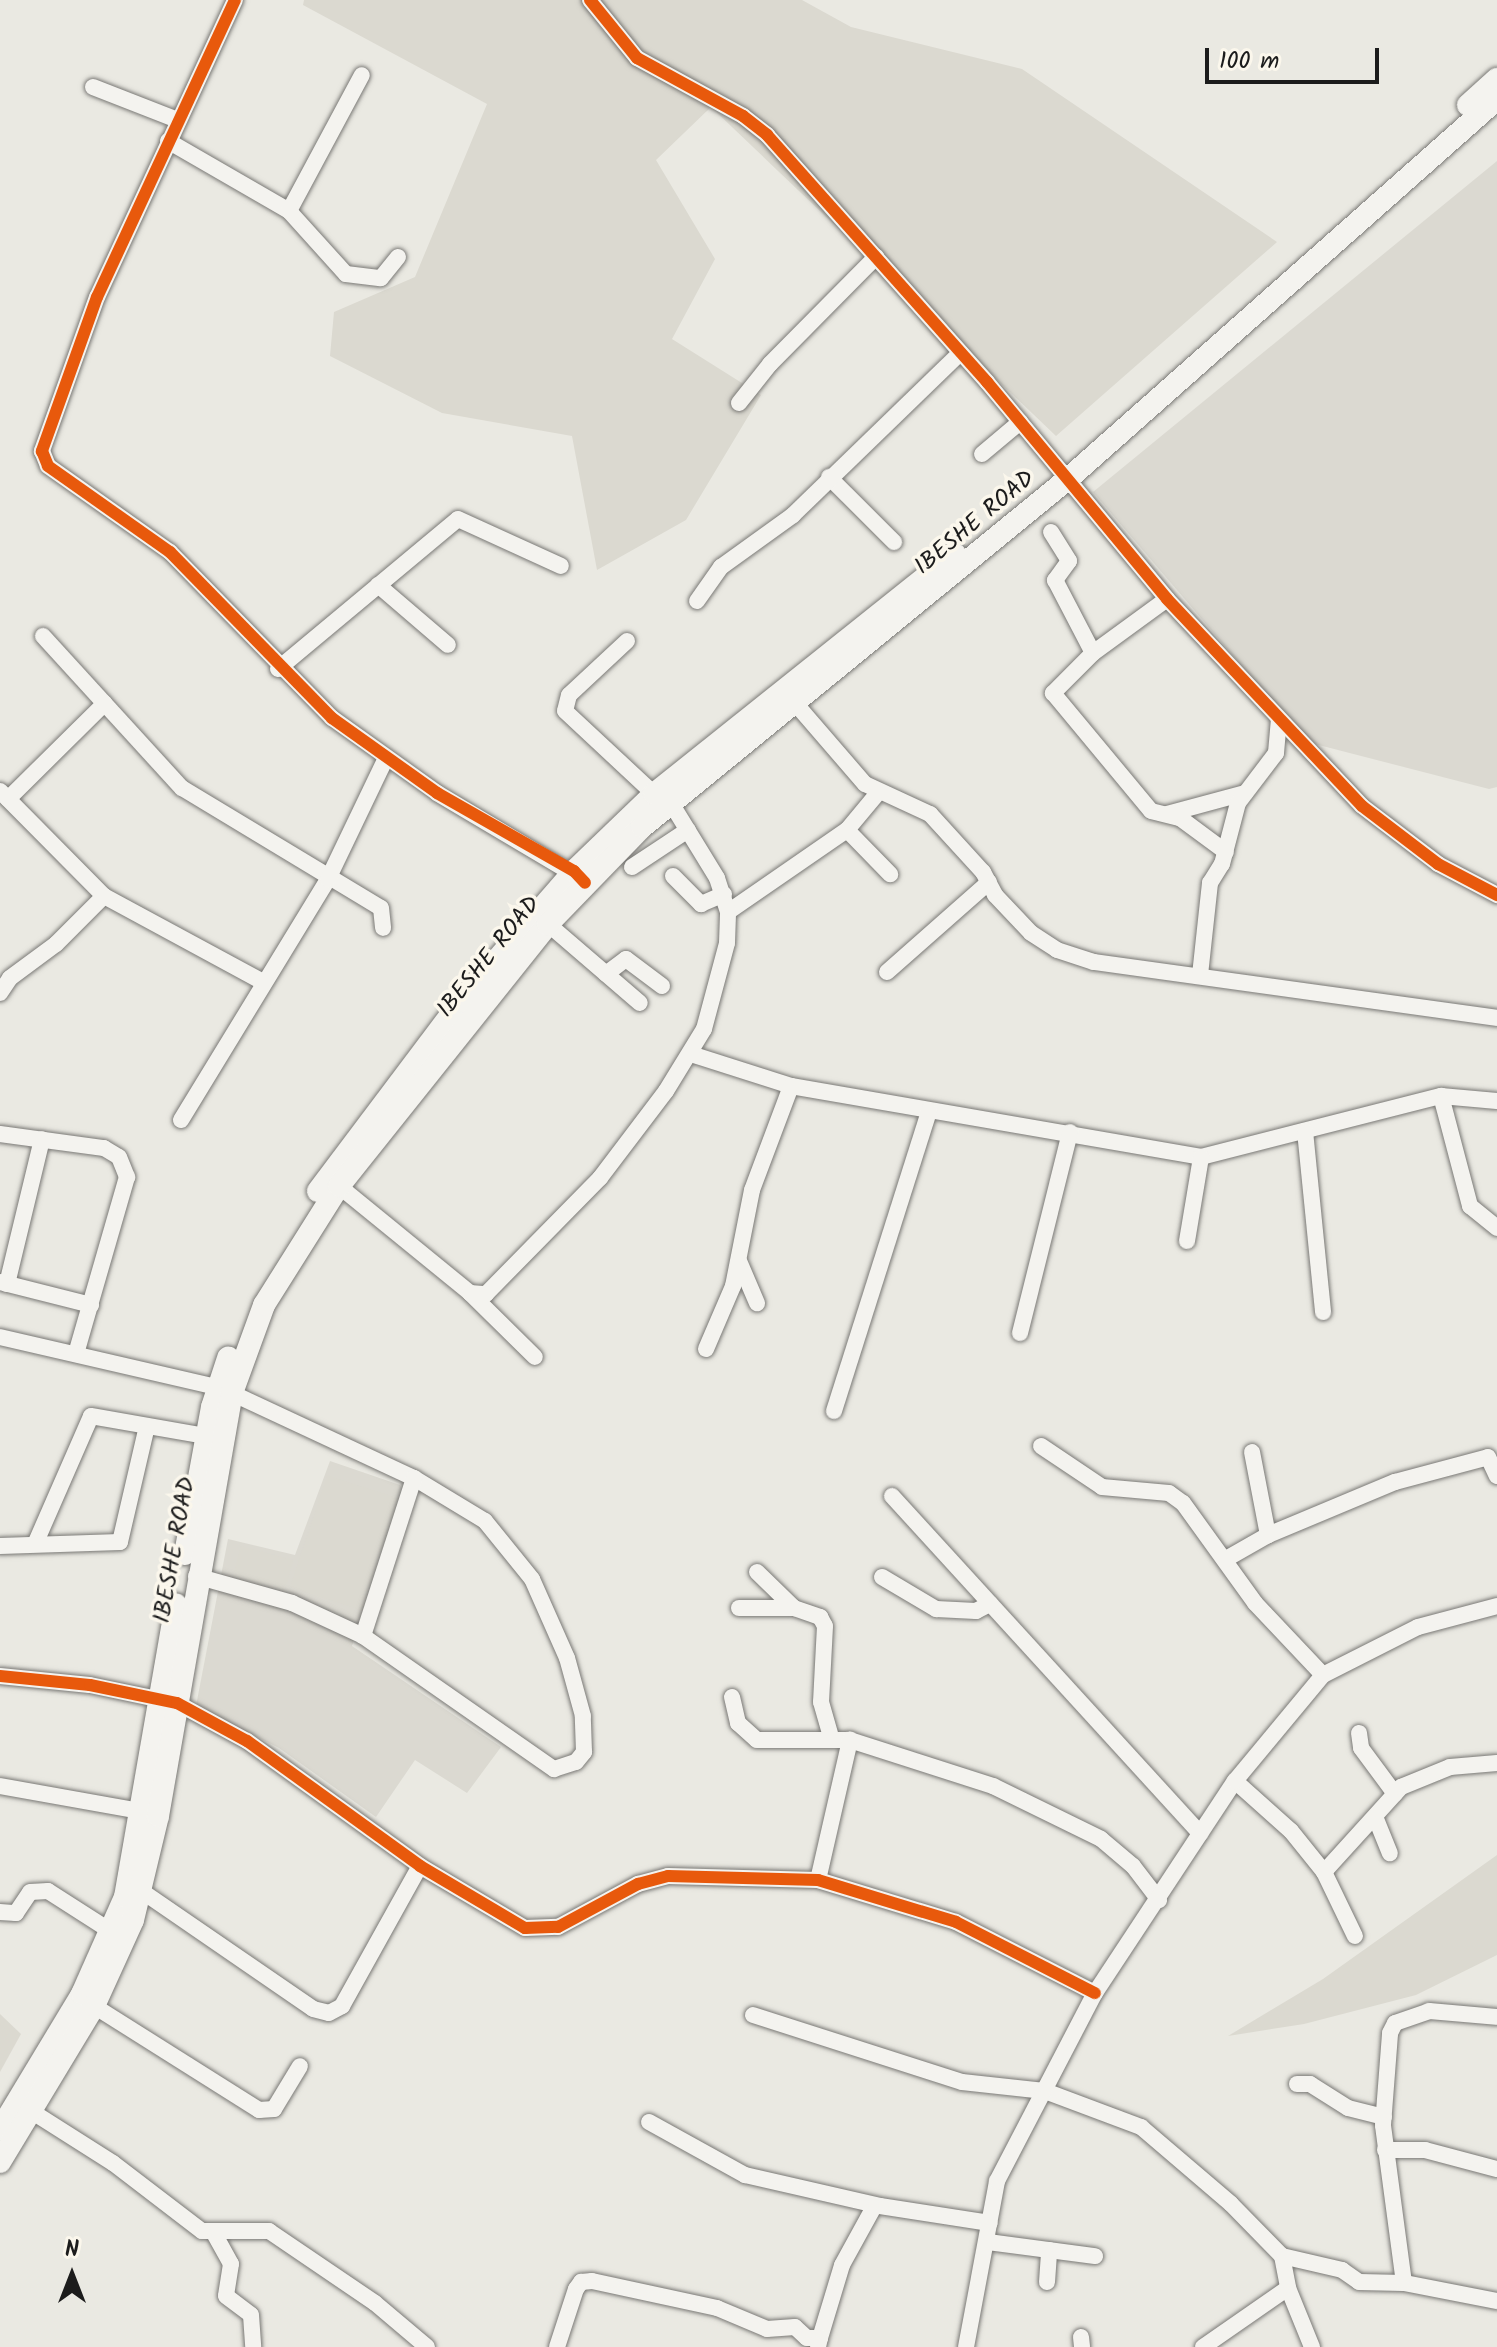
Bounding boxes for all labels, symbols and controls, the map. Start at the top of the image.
scale bar [1209,32,1383,82]
text: 100 m [1219,42,1279,81]
street label: IBESHE ROAD [909,464,1041,582]
street label: IBESHE ROAD [431,890,547,1024]
street label: IBESHE ROAD [148,1475,202,1625]
text: N [65,2233,79,2268]
north arrow [32,2235,112,2315]

